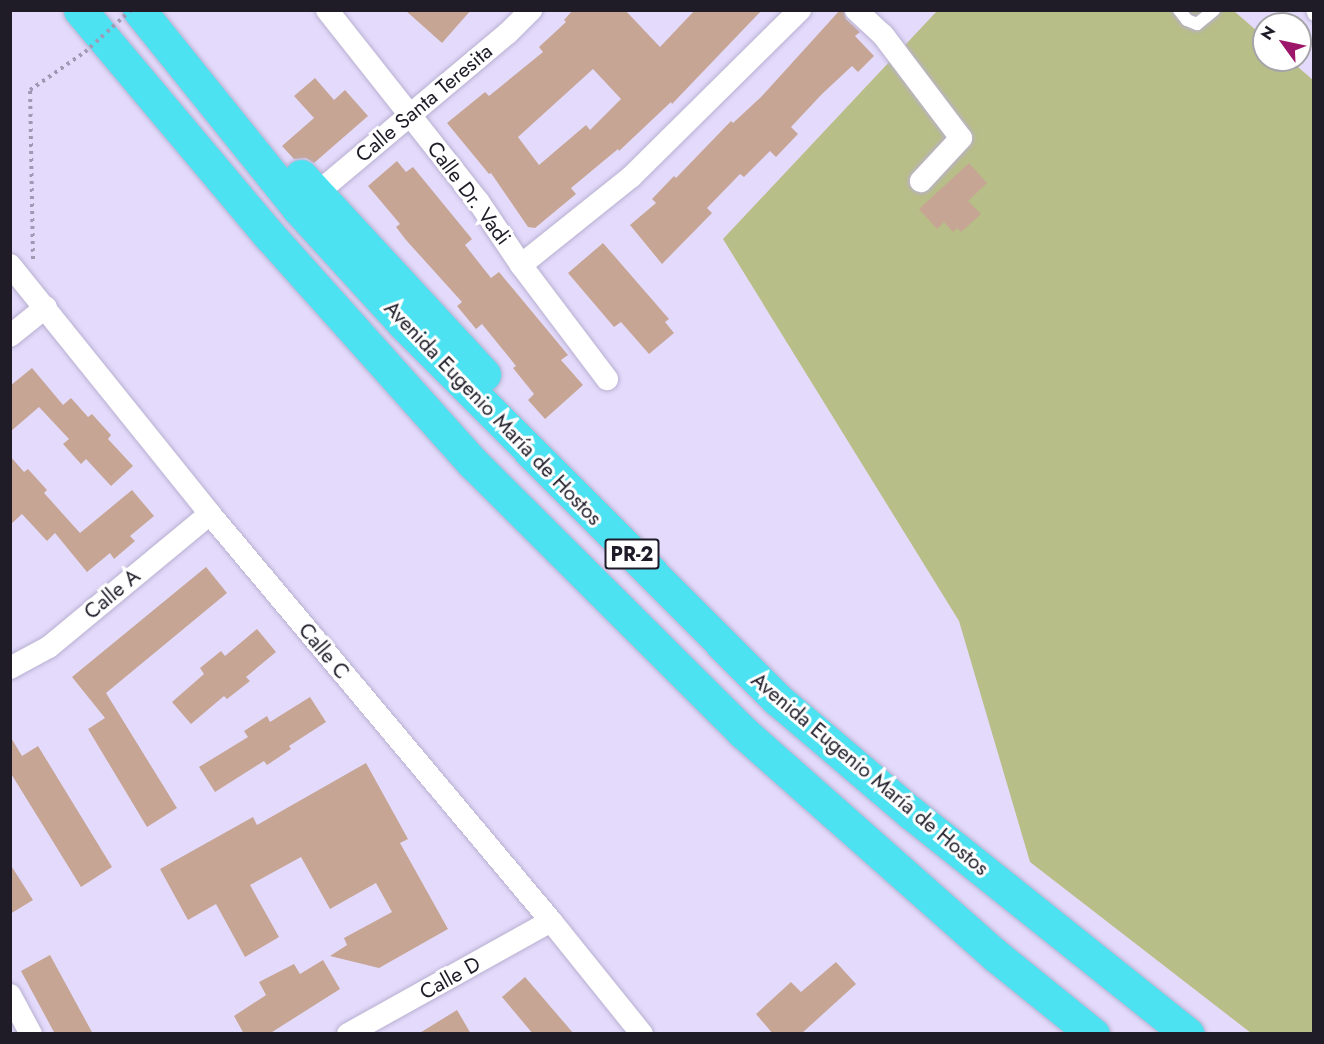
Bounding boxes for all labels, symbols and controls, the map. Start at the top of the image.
north arrow [1252,12,1312,72]
text: N [1255,21,1281,45]
street label: Calle Santa Teresita [351,39,497,167]
street label: Calle Dr. Vadi [422,136,516,250]
street label: Avenida Eugenio María de Hostos [379,296,607,530]
road number: PR-2 [604,537,660,571]
street label: Calle A [79,563,145,625]
street label: Calle C [293,618,355,684]
street label: Avenida Eugenio María de Hostos [746,667,994,881]
street label: Calle D [415,951,485,1005]

